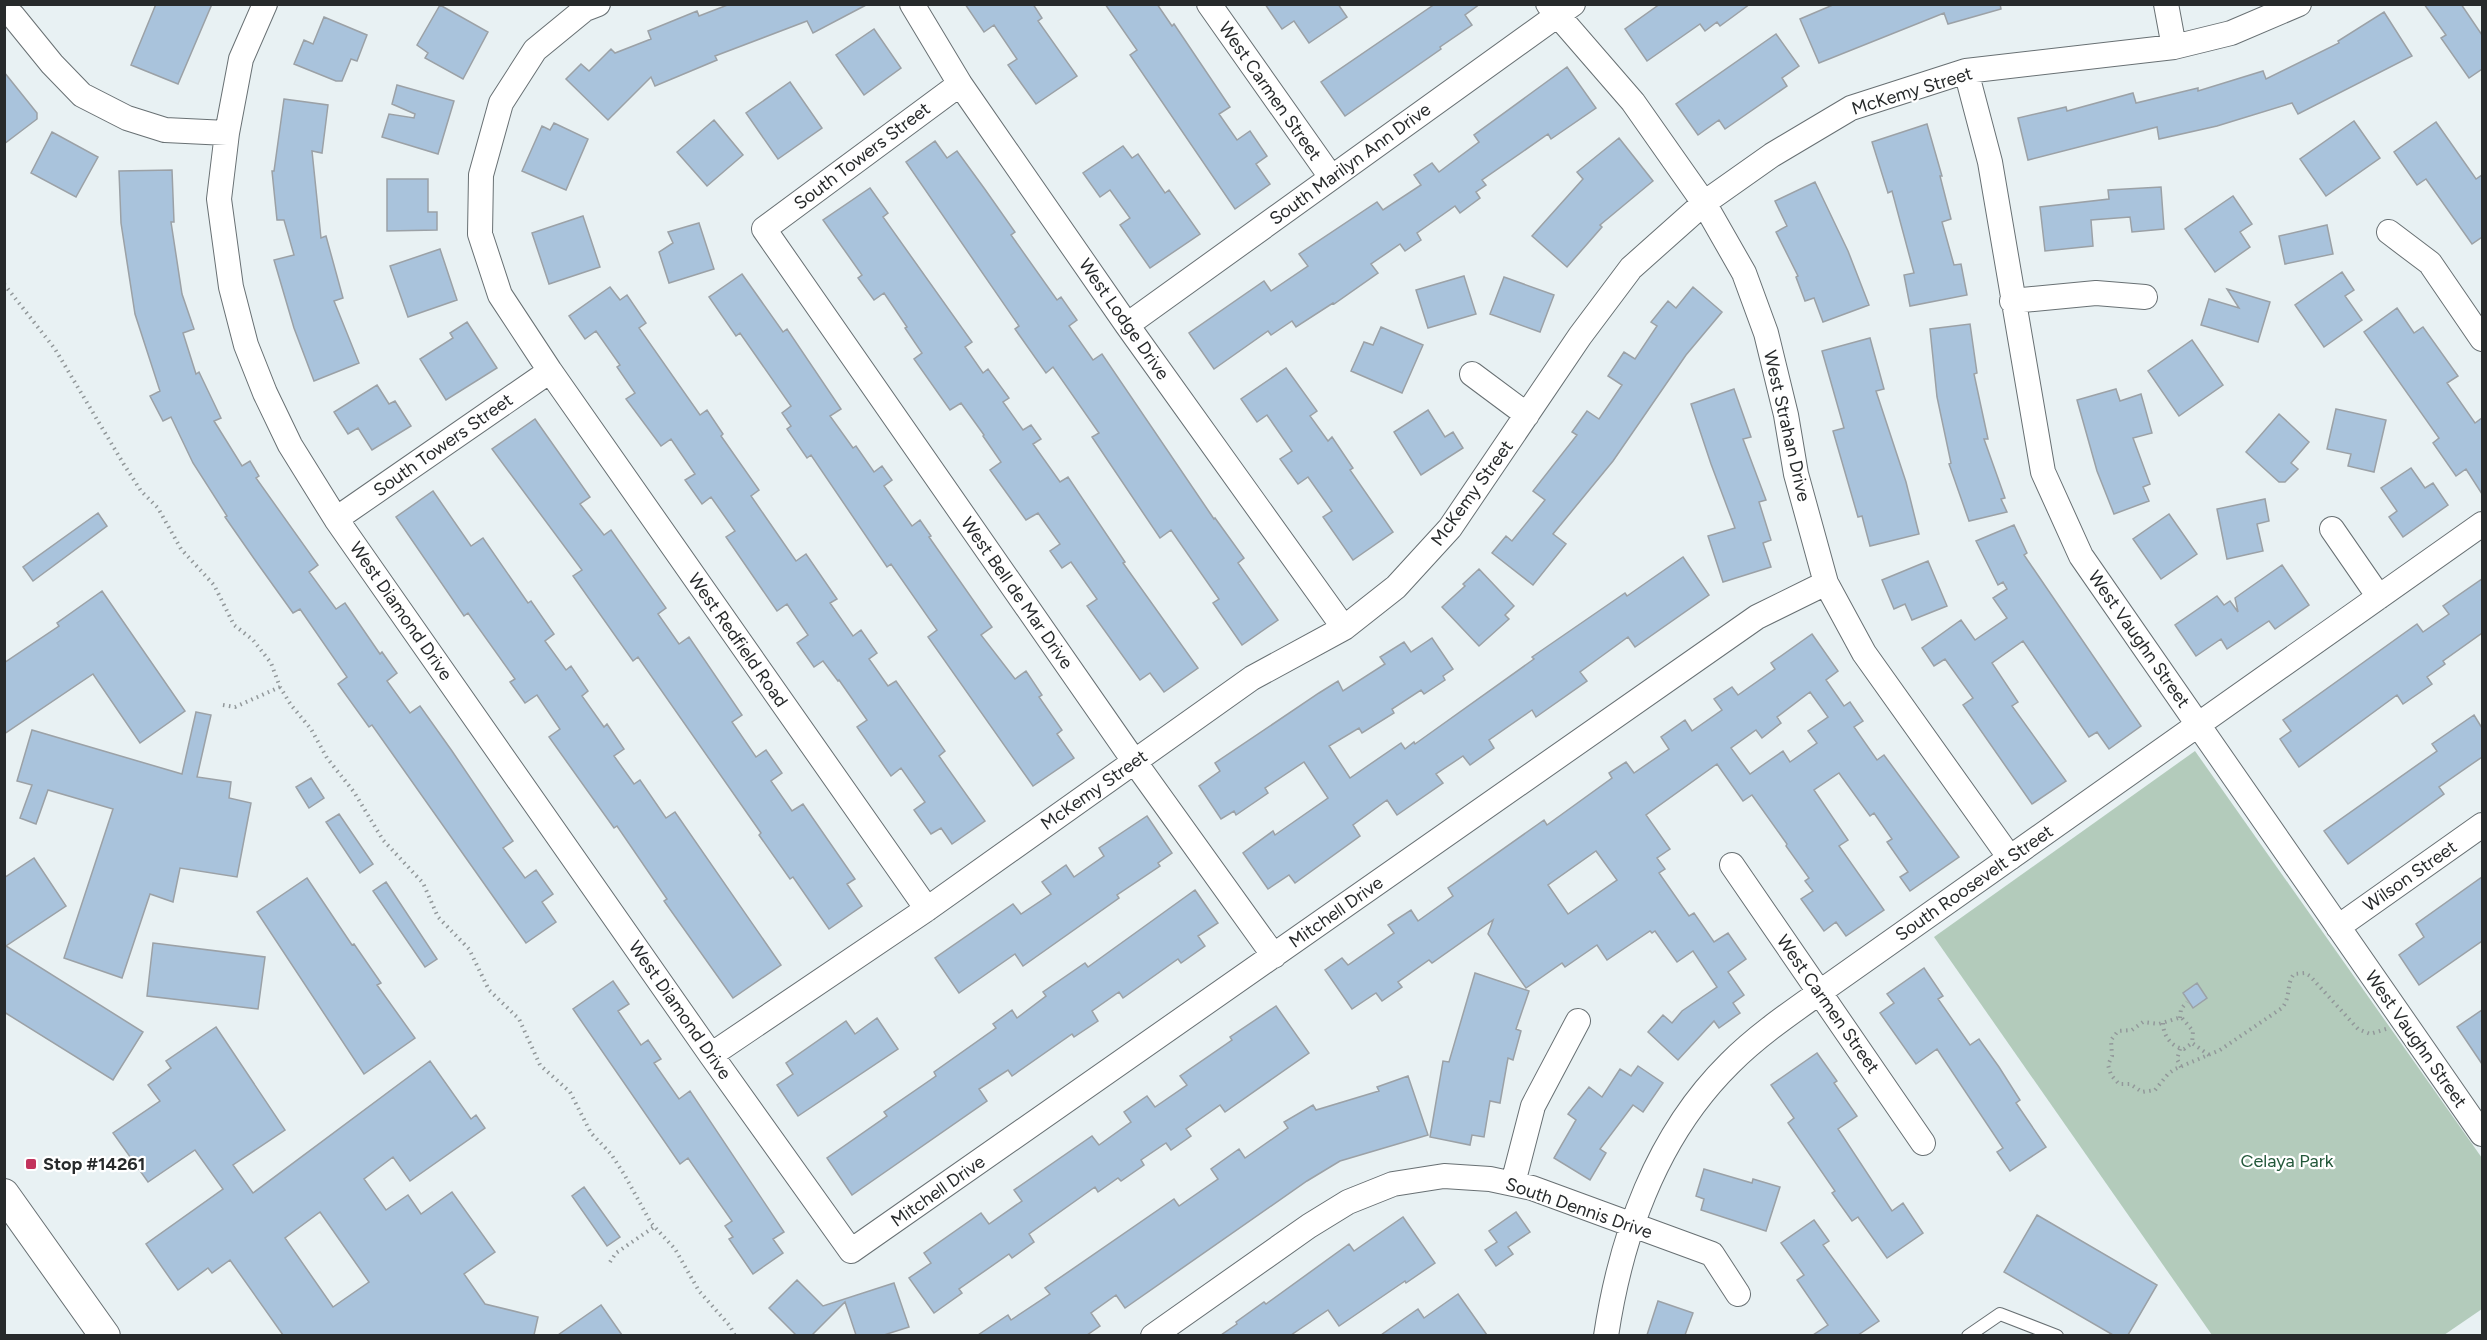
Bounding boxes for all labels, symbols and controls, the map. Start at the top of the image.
street label: West Carmen Street [1214,17,1326,165]
street label: McKemy Street [1849,62,1975,120]
street label: South Towers Street [790,97,935,214]
street label: South Marilyn Ann Drive [1265,98,1435,230]
street label: West Lodge Drive [1074,254,1174,384]
street label: West Strahan Drive [1759,348,1815,504]
street label: South Towers Street [369,389,517,501]
street label: McKemy Street [1426,436,1518,550]
street label: West Bell de Mar Drive [956,513,1078,673]
street label: West Diamond Drive [345,537,457,685]
street label: West Vaughn Street [2083,566,2195,712]
street label: West Redfield Road [683,569,793,711]
street label: McKemy Street [1036,745,1152,835]
street label: South Roosevelt Street [1891,820,2057,946]
street label: Wilson Street [2359,836,2461,916]
street label: Mitchell Drive [1285,871,1387,952]
street label: West Carmen Street [1772,930,1884,1078]
street label: West Diamond Drive [624,936,736,1084]
street label: West Vaughn Street [2360,966,2472,1112]
street label: Mitchell Drive [887,1150,989,1231]
park label: Celaya Park [2241,1150,2334,1172]
place label: Stop #14261 [43,1153,145,1175]
marker: Stop #14261 [24,1157,38,1171]
street label: South Dennis Drive [1503,1173,1655,1243]

